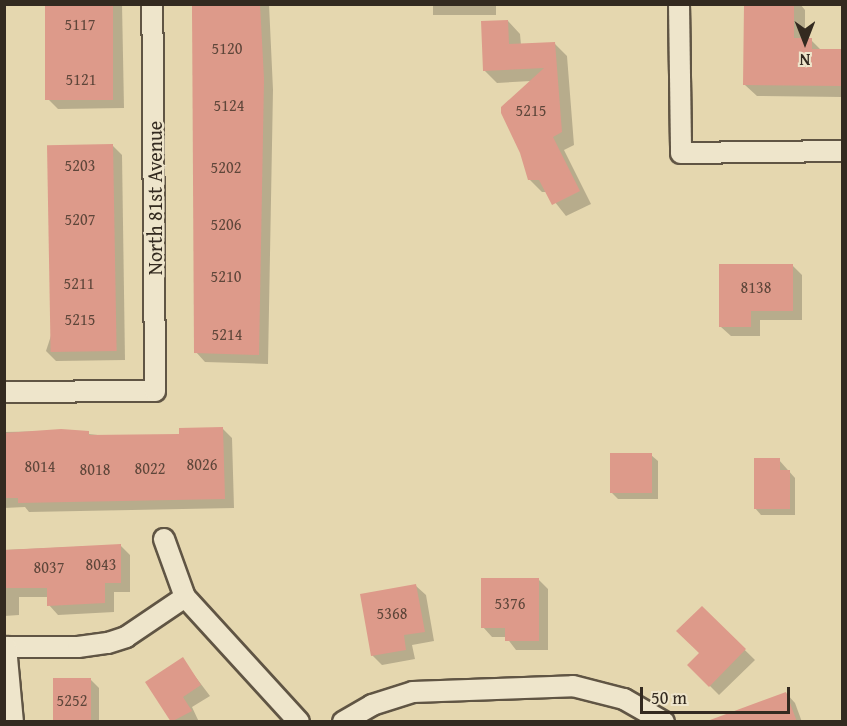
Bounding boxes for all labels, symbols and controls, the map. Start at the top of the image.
north arrow [775,12,835,72]
house number: 5117 [65,14,95,34]
house number: 5120 [212,38,242,58]
text: N [800,48,810,72]
house number: 5121 [66,69,96,89]
house number: 5124 [214,95,244,115]
house number: 5215 [516,100,546,120]
street label: North 81st Avenue [142,121,166,275]
house number: 5203 [65,155,95,175]
house number: 5202 [211,157,241,177]
house number: 5207 [65,209,95,229]
house number: 5206 [211,214,241,234]
house number: 5210 [211,266,241,286]
house number: 5211 [64,273,94,293]
house number: 8138 [741,277,771,297]
house number: 5215 [65,309,95,329]
house number: 5214 [212,324,242,344]
house number: 8026 [187,454,217,474]
house number: 8014 [25,456,55,476]
house number: 8022 [135,458,165,478]
house number: 8018 [80,459,110,479]
house number: 8043 [86,554,116,574]
house number: 8037 [34,557,64,577]
house number: 5376 [495,593,525,613]
house number: 5368 [377,603,407,623]
scale bar [643,675,793,713]
text: 50 m [651,684,687,711]
house number: 5252 [57,690,87,710]

